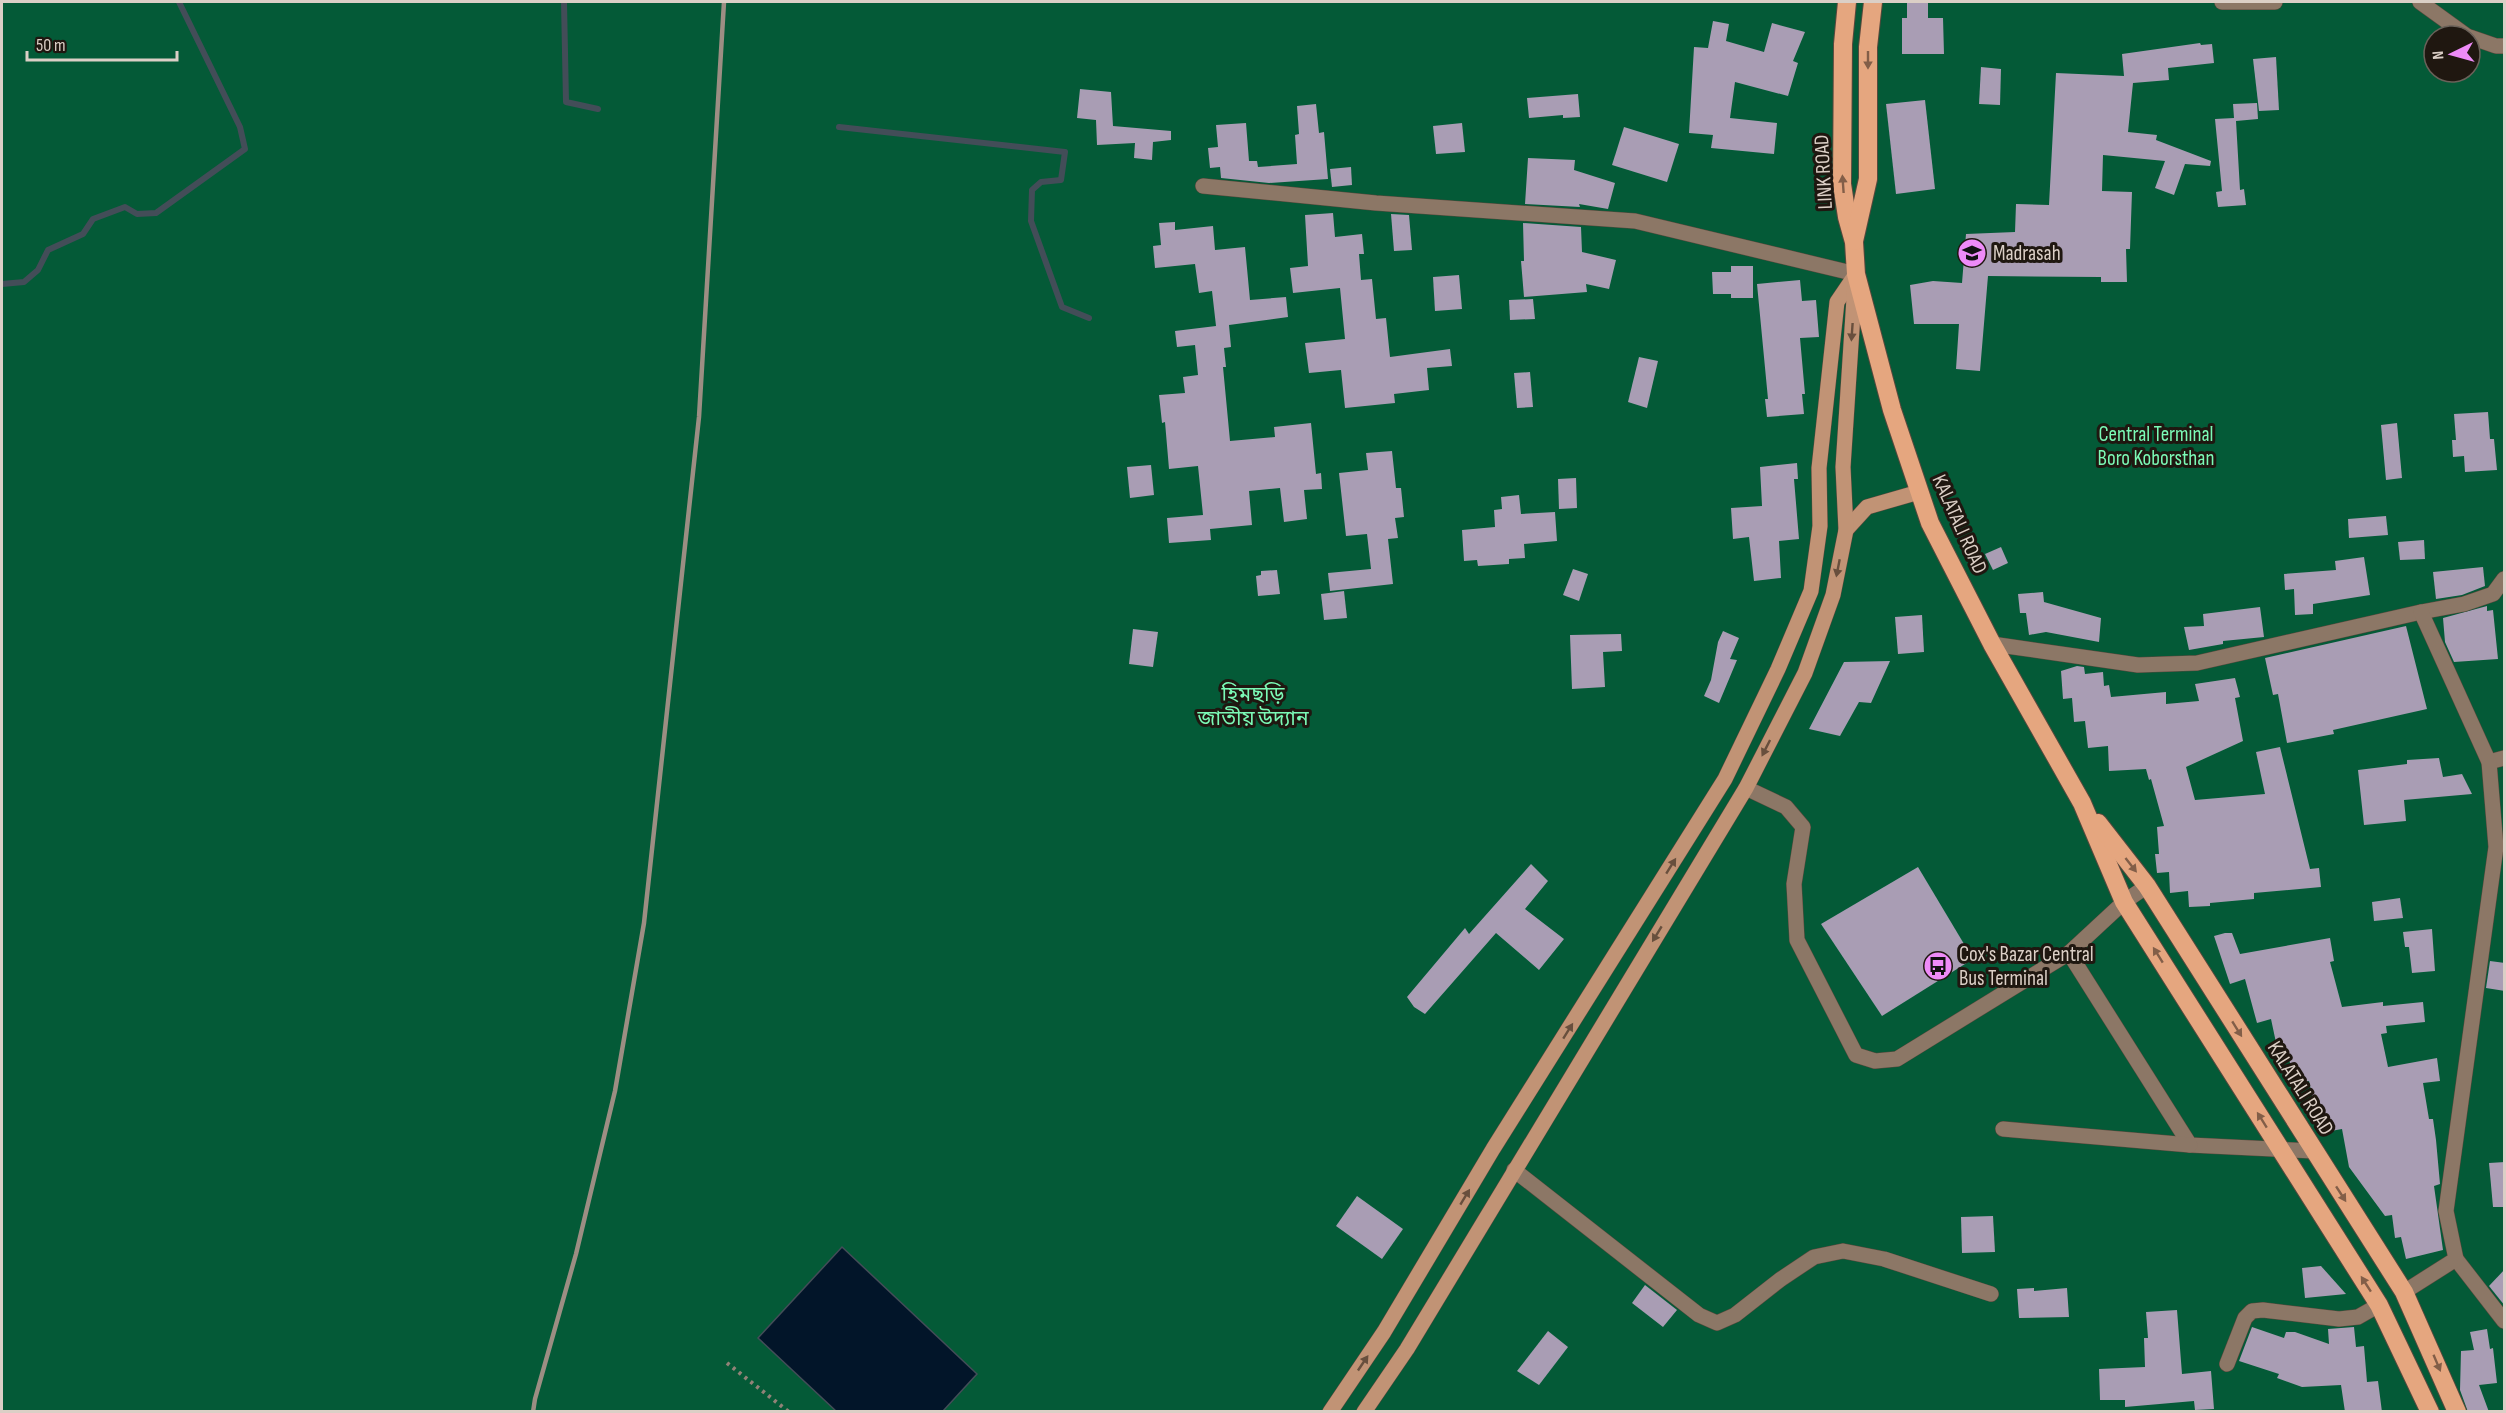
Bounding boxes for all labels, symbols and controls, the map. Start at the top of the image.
scale bar [27,24,177,62]
north arrow [2422,24,2482,84]
text: 50 m [36,35,66,56]
one-way arrow [1863,50,1873,69]
text: N [2429,50,2448,60]
street label: LINK ROAD [1809,134,1838,210]
one-way arrow [1838,175,1848,194]
school or university icon: Madrasah [1956,237,1988,269]
place label: Madrasah [1993,241,2061,266]
one-way arrow [1847,322,1857,341]
park label: Central Terminal Boro Koborsthan [2098,422,2214,471]
street label: KALATALI ROAD [1927,471,1992,578]
one-way arrow [1833,559,1842,578]
park label: হিমছড়ি জাতীয় উদ্যান [1196,682,1309,731]
one-way arrow [1762,740,1771,757]
one-way arrow [1665,858,1676,874]
one-way arrow [2124,858,2136,873]
one-way arrow [1652,926,1663,942]
place label: Cox's Bazar Central Bus Terminal [1959,942,2094,991]
one-way arrow [2152,947,2163,963]
bus stop icon: Cox's Bazar Central Bus Terminal [1922,950,1954,982]
one-way arrow [2231,1021,2242,1037]
one-way arrow [1562,1023,1573,1039]
street label: KALATALI ROAD [2262,1037,2339,1140]
one-way arrow [2256,1112,2267,1128]
one-way arrow [2335,1186,2346,1202]
one-way arrow [1460,1188,1470,1205]
one-way arrow [2361,1276,2372,1293]
one-way arrow [2433,1354,2442,1372]
one-way arrow [1357,1355,1368,1371]

